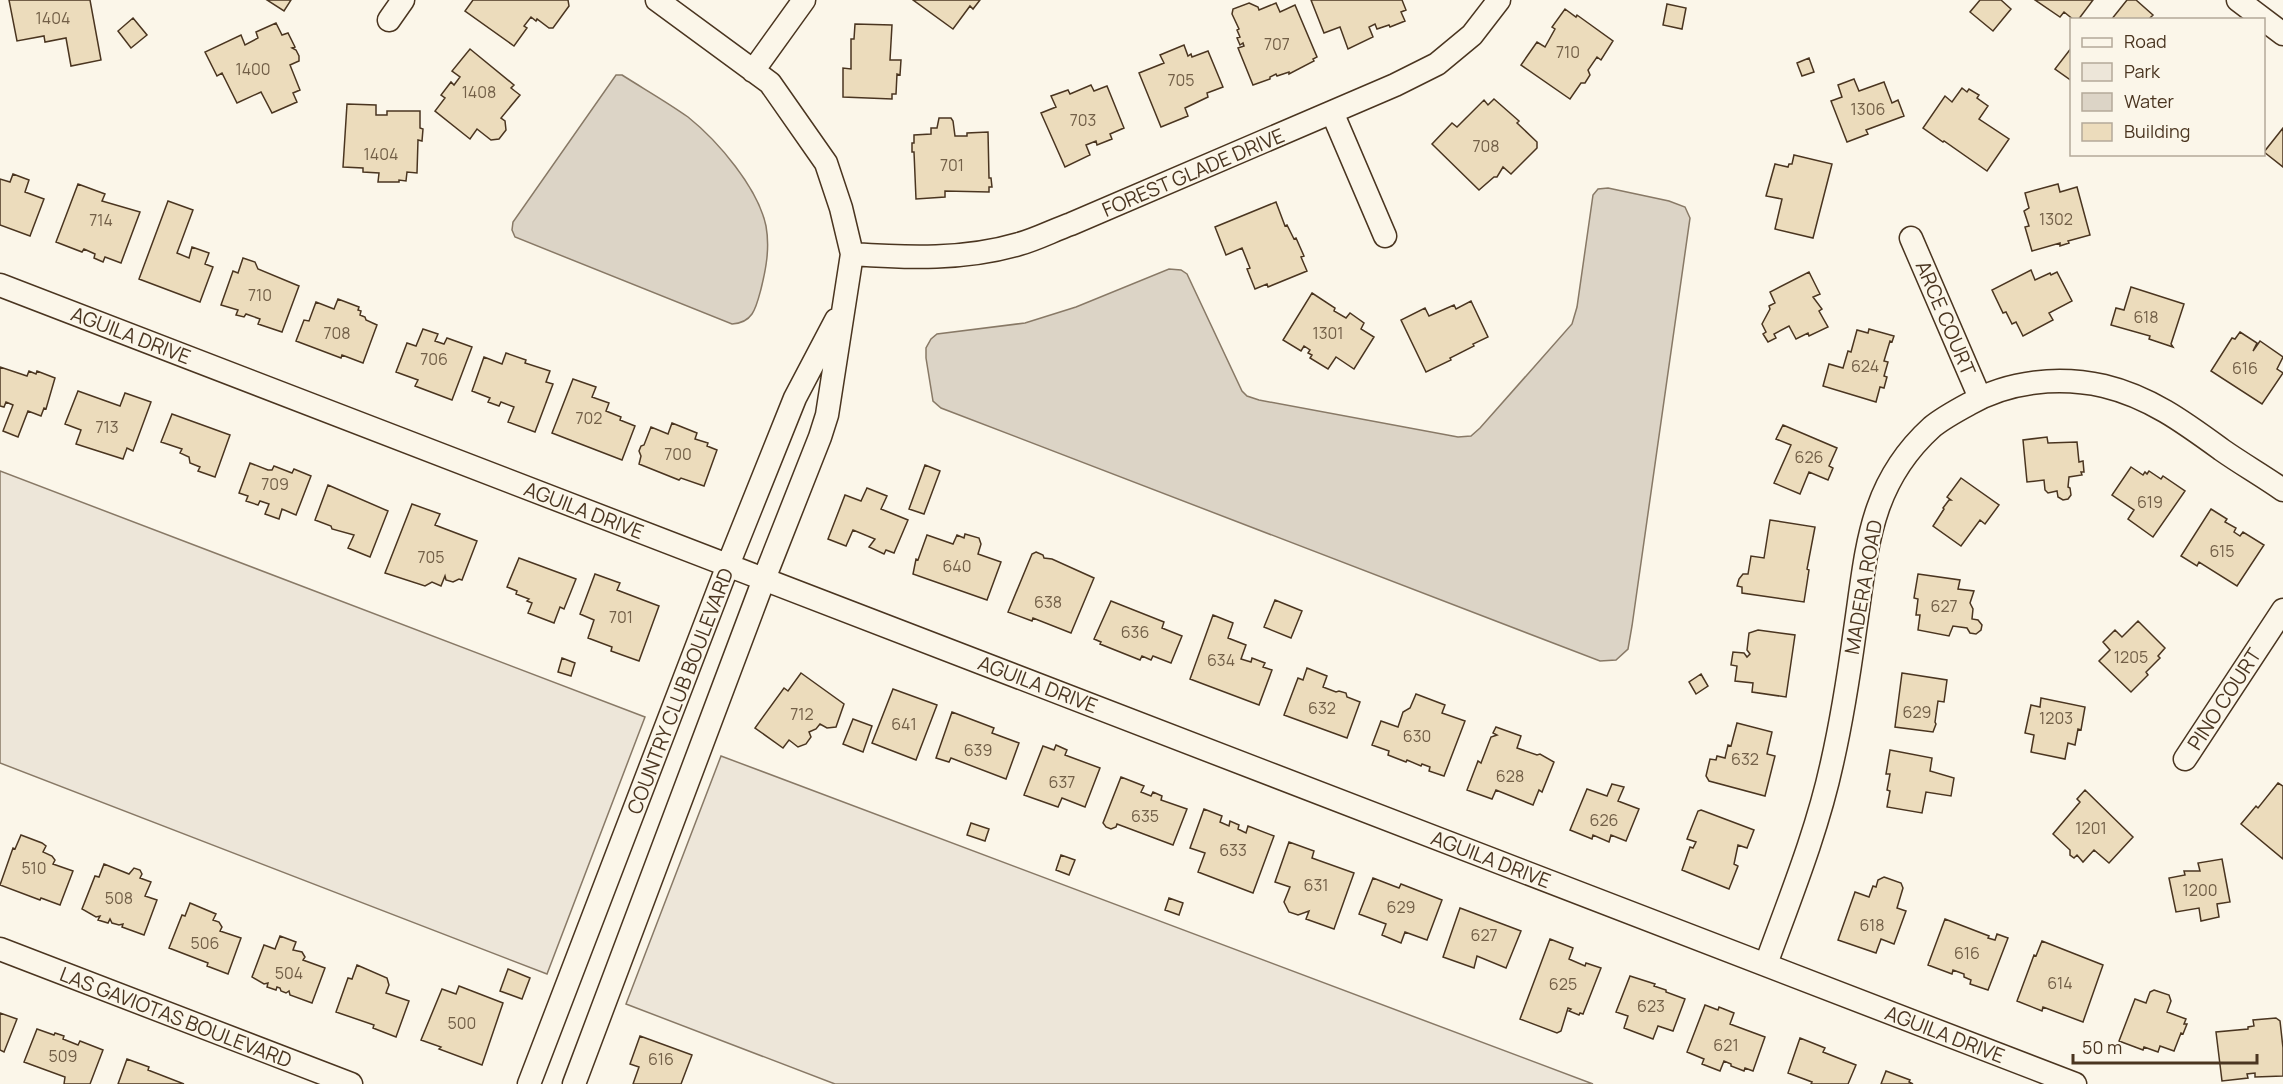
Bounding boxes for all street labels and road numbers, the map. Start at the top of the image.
street label: FOREST GLADE DRIVE [1098,121,1288,223]
street label: ARCE COURT [1910,257,1982,380]
street label: AGUILA DRIVE [67,300,195,370]
street label: AGUILA DRIVE [520,475,648,545]
street label: MADERA ROAD [1838,518,1888,656]
street label: COUNTRY CLUB BOULEVARD [621,564,739,818]
street label: PINO COURT [2181,643,2267,755]
street label: AGUILA DRIVE [974,649,1102,719]
street label: AGUILA DRIVE [1427,824,1555,894]
street label: LAS GAVIOTAS BOULEVARD [56,960,296,1074]
street label: AGUILA DRIVE [1881,999,2009,1069]

